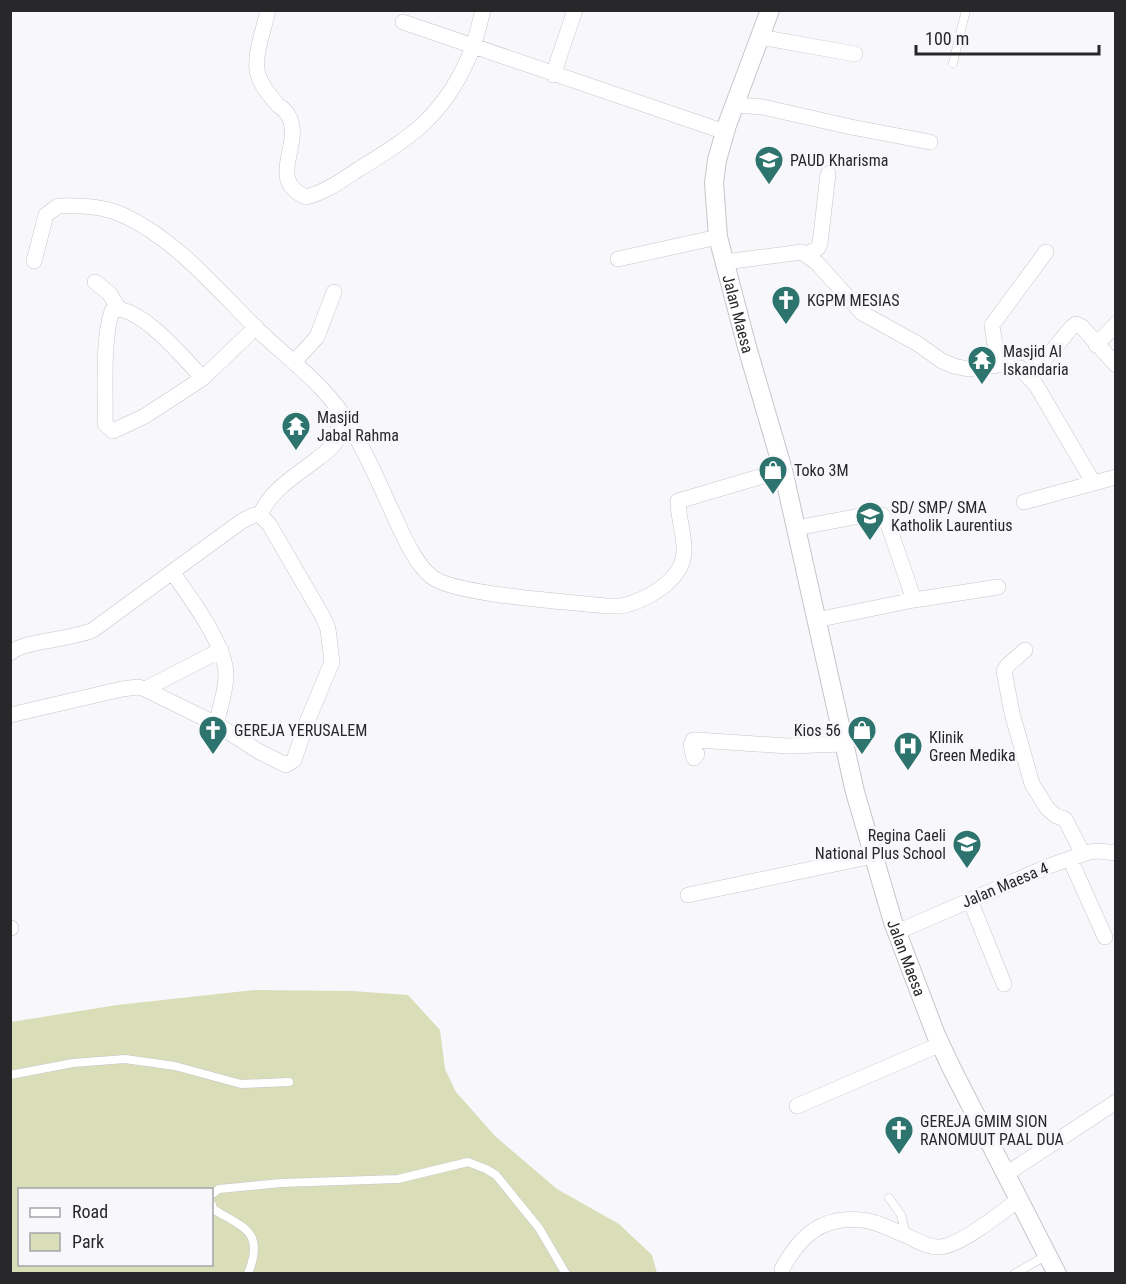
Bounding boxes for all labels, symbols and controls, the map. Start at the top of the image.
scale bar [916,18,1099,56]
text: 100 m [925,28,969,49]
school or university icon: PAUD Kharisma [753,144,785,186]
place label: PAUD Kharisma [790,151,888,170]
street label: Jalan Maesa [719,273,758,355]
church icon: KGPM MESIAS [770,284,802,326]
place label: KGPM MESIAS [807,291,900,310]
place label: Masjid Al Iskandaria [1003,342,1069,379]
temple icon: Masjid Al Iskandaria [966,344,998,386]
place label: Masjid Jabal Rahma [317,408,399,445]
temple icon: Masjid Jabal Rahma [280,410,312,452]
shop icon: Toko 3M [757,454,789,496]
place label: Toko 3M [794,461,848,480]
place label: SD/ SMP/ SMA Katholik Laurentius [891,498,1013,535]
school or university icon: SD/ SMP/ SMA Katholik Laurentius [854,500,886,542]
church icon: GEREJA YERUSALEM [197,714,229,756]
shop icon: Kios 56 [846,714,878,756]
place label: GEREJA YERUSALEM [234,721,367,740]
place label: Kios 56 [794,721,841,740]
place label: Klinik Green Medika [929,728,1016,765]
hospital icon: Klinik Green Medika [892,730,924,772]
place label: Regina Caeli National Plus School [815,826,946,863]
school or university icon: Regina Caeli National Plus School [951,828,983,870]
street label: Jalan Maesa 4 [959,858,1051,912]
street label: Jalan Maesa [883,917,930,999]
place label: GEREJA GMIM SION RANOMUUT PAAL DUA [920,1112,1064,1149]
church icon: GEREJA GMIM SION RANOMUUT PAAL DUA [883,1114,915,1156]
legend [18,1188,213,1266]
text: Road [72,1201,108,1222]
text: Park [72,1231,104,1252]

